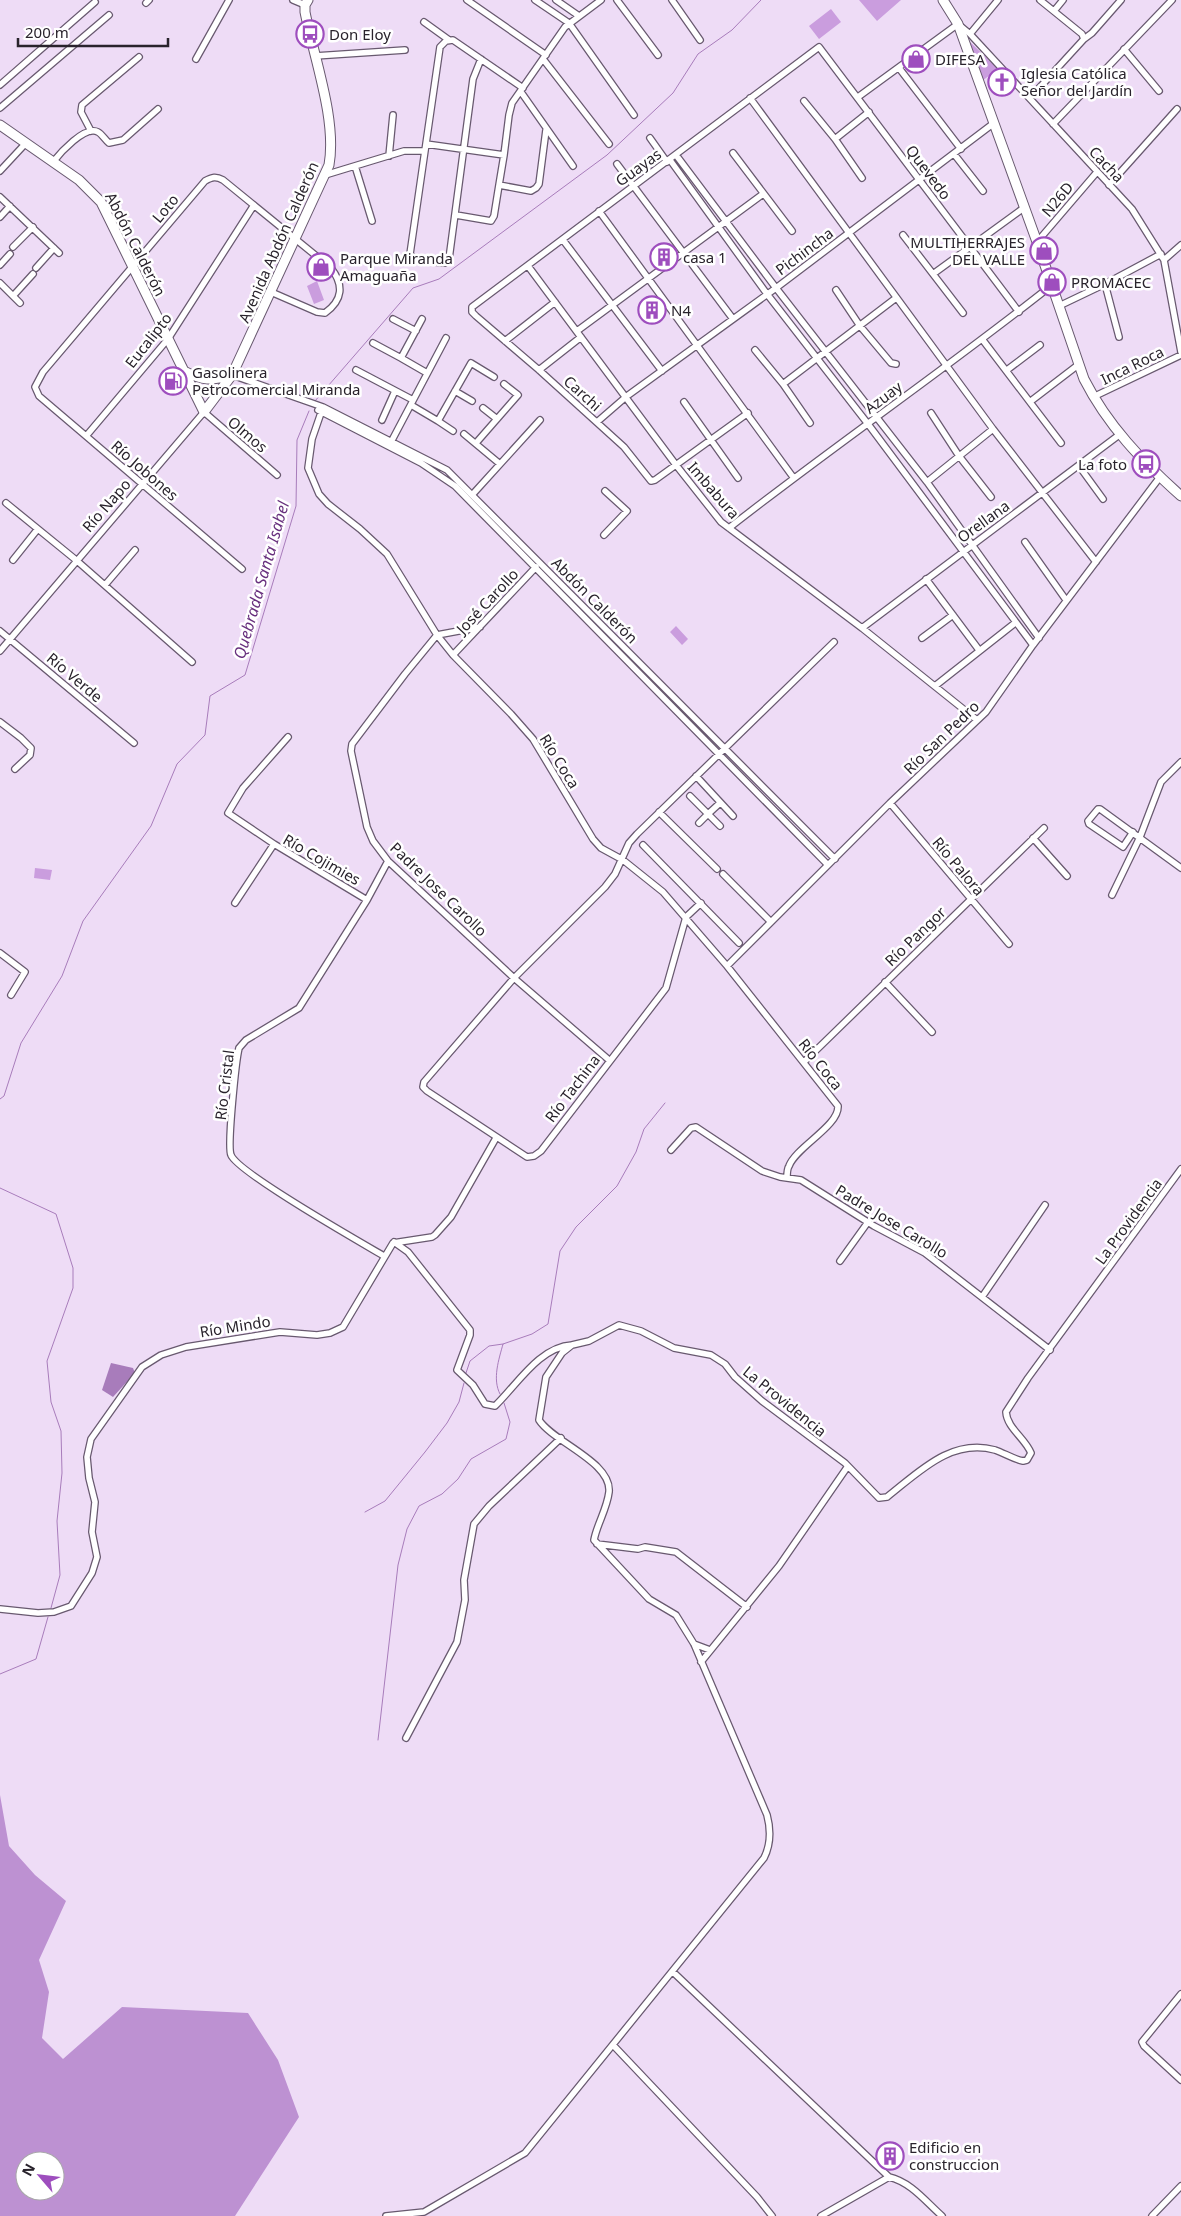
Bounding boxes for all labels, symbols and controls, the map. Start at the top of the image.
scale bar [18,15,168,47]
bus stop icon: Don Eloy [295,19,325,49]
text: 200 m [25,22,69,42]
place label: Don Eloy [329,24,391,44]
shop icon: DIFESA [901,44,931,74]
place label: DIFESA [935,49,985,69]
place label: Iglesia Católica Señor del Jardín [1021,63,1132,100]
church icon: Iglesia Católica Señor del Jardín [987,67,1017,97]
street label: Quevedo [902,141,956,203]
street label: Cacha [1085,142,1129,186]
street label: Guayas [611,144,665,190]
street label: Avenida Abdón Calderón [233,158,323,326]
street label: N26D [1037,177,1077,221]
street label: Abdón Calderón [101,189,171,299]
street label: Loto [147,190,183,226]
street label: Pichincha [771,223,837,279]
place label: MULTIHERRAJES DEL VALLE [910,232,1025,269]
shop icon: MULTIHERRAJES DEL VALLE [1029,236,1059,266]
building icon: casa 1 [649,242,679,272]
place label: casa 1 [683,247,727,267]
place label: Parque Miranda Amaguaña [340,248,453,285]
shop icon: Parque Miranda Amaguaña [306,252,336,282]
shop icon: PROMACEC [1037,267,1067,297]
place label: PROMACEC [1071,272,1152,292]
building icon: N4 [637,295,667,325]
place label: N4 [671,300,691,320]
street label: Eucalipto [120,308,176,372]
street label: Inca Roca [1097,341,1167,389]
place label: Gasolinera Petrocomercial Miranda [192,362,361,399]
fuel station icon: Gasolinera Petrocomercial Miranda [158,366,188,396]
street label: Carchi [560,371,606,415]
street label: Azuay [860,376,906,418]
street label: Olmos [224,412,272,456]
street label: Río Jobones [107,435,183,505]
bus stop icon: La foto [1131,449,1161,479]
place label: La foto [1078,454,1127,474]
street label: Imbabura [684,457,744,523]
street label: Río Napo [77,474,135,536]
street label: Orellana [953,495,1013,547]
water label: Quebrada Santa Isabel [228,498,294,661]
street label: Abdón Calderón [548,553,642,647]
street label: José Carollo [450,564,522,639]
street label: Río Verde [43,648,107,706]
street label: Río San Pedro [899,696,983,778]
street label: Río Coca [536,730,584,792]
street label: Río Cojimies [280,829,364,889]
street label: Río Palora [929,832,989,900]
street label: Padre Jose Carollo [386,838,492,940]
street label: Río Pangor [880,902,950,970]
street label: Río Coca [795,1034,847,1094]
street label: Río Cristal [210,1049,238,1121]
street label: Río Tachina [540,1050,604,1126]
street label: La Providencia [1090,1174,1166,1268]
street label: Padre Jose Carollo [832,1180,952,1262]
street label: Río Mindo [198,1311,272,1341]
street label: La Providencia [739,1361,831,1441]
place label: Edificio en construccion [909,2137,999,2174]
building icon: Edificio en construccion [875,2141,905,2171]
north arrow [15,2151,65,2201]
text: N [17,2160,39,2179]

